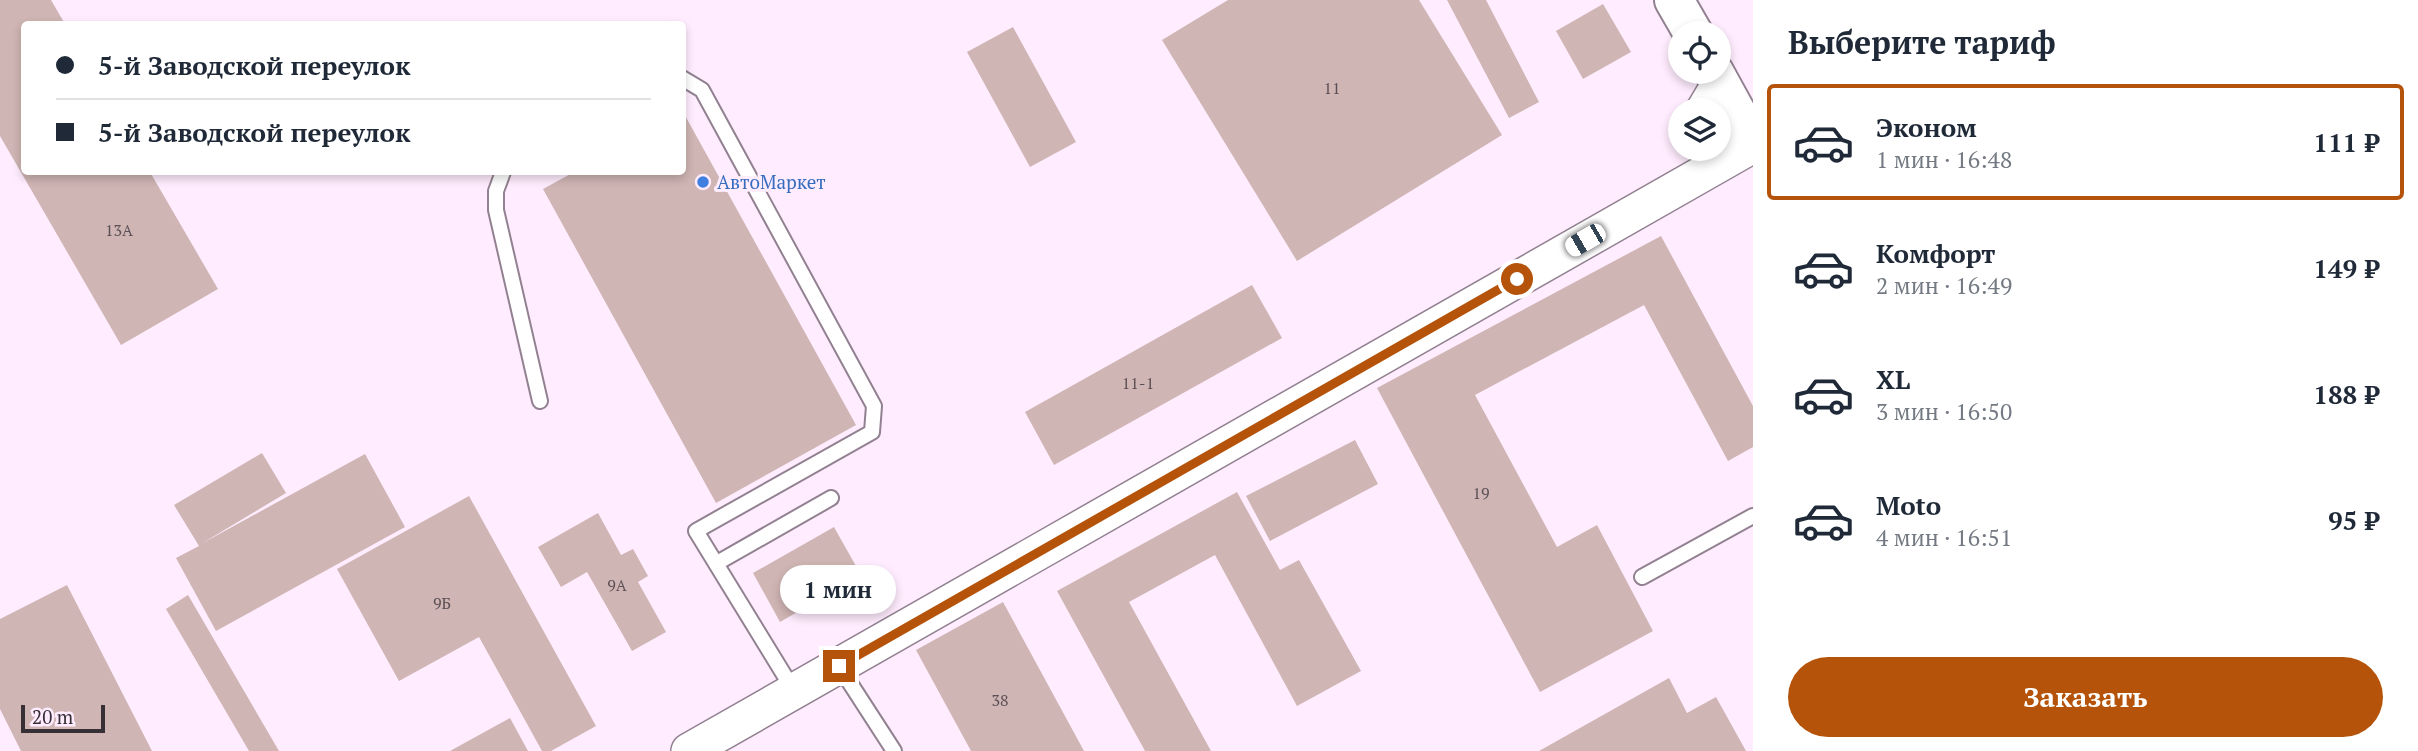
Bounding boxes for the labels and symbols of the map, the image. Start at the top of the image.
house number: 11 [1323,77,1341,99]
place label: АвтоМаркет [717,169,826,194]
marker: АвтоМаркет [695,174,711,190]
house number: 13А [105,219,133,241]
car [1562,220,1609,260]
route start [1501,263,1533,295]
house number: 11-1 [1122,372,1154,394]
house number: 19 [1472,482,1490,504]
callout: 1 мин [781,564,897,614]
house number: 9А [607,574,627,596]
house number: 9Б [433,592,451,614]
route end [823,650,855,682]
house number: 38 [991,689,1009,711]
scale bar [21,702,105,734]

